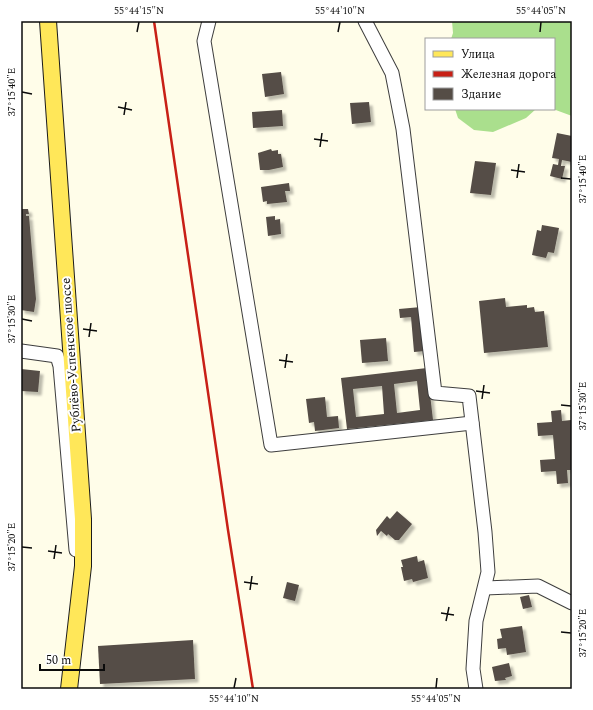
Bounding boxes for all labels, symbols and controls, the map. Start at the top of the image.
text: 55°44'15"N [114,3,164,19]
text: 55°44'10"N [315,3,365,19]
text: 55°44'05"N [516,3,566,19]
legend [425,38,555,110]
text: Улица [461,45,495,64]
text: Железная дорога [461,65,556,84]
text: 37°15'40"E [4,68,20,116]
text: Здание [461,85,501,104]
text: 37°15'40"E [575,155,591,203]
street label: Рублёво-Успенское шоссе [56,277,86,433]
text: 37°15'30"E [4,295,20,343]
text: 37°15'30"E [575,382,591,430]
text: 37°15'20"E [4,523,20,571]
text: 37°15'20"E [575,609,591,657]
scale bar [40,646,104,672]
text: 50 m [46,651,71,670]
text: 55°44'10"N [209,691,259,707]
text: 55°44'05"N [411,691,461,707]

